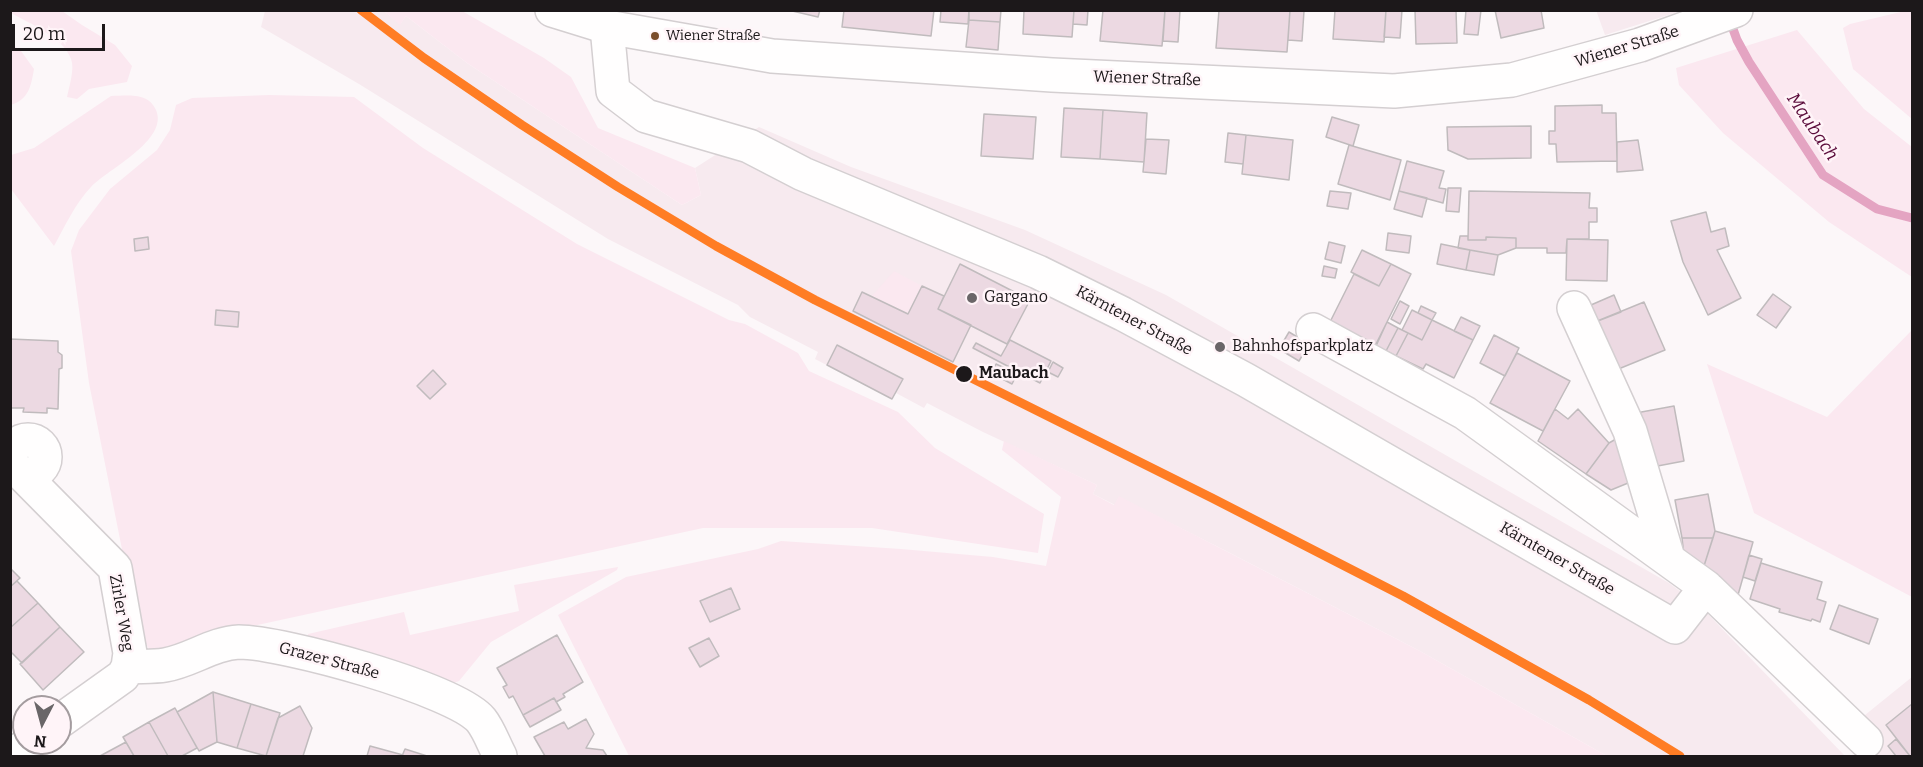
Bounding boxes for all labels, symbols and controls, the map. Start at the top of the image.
scale bar [15,12,108,50]
street label: Wiener Straße [1573,22,1681,72]
text: 20 m [23,23,65,45]
place label: Wiener Straße [666,28,760,44]
marker: Wiener Straße [649,30,661,42]
street label: Wiener Straße [1093,68,1201,90]
water label: Maubach [1782,89,1842,165]
street label: Kärntener Straße [1072,282,1196,360]
place label: Gargano [984,288,1048,308]
marker: Gargano [965,291,979,305]
place label: Bahnhofsparkplatz [1232,337,1373,357]
marker: Bahnhofsparkplatz [1213,340,1227,354]
marker: Maubach [954,364,974,384]
place label: Maubach [979,364,1049,384]
street label: Kärntener Straße [1496,518,1618,600]
street label: Zirler Weg [105,573,137,653]
street label: Grazer Straße [277,638,381,684]
north arrow [12,695,72,755]
text: N [33,731,47,752]

